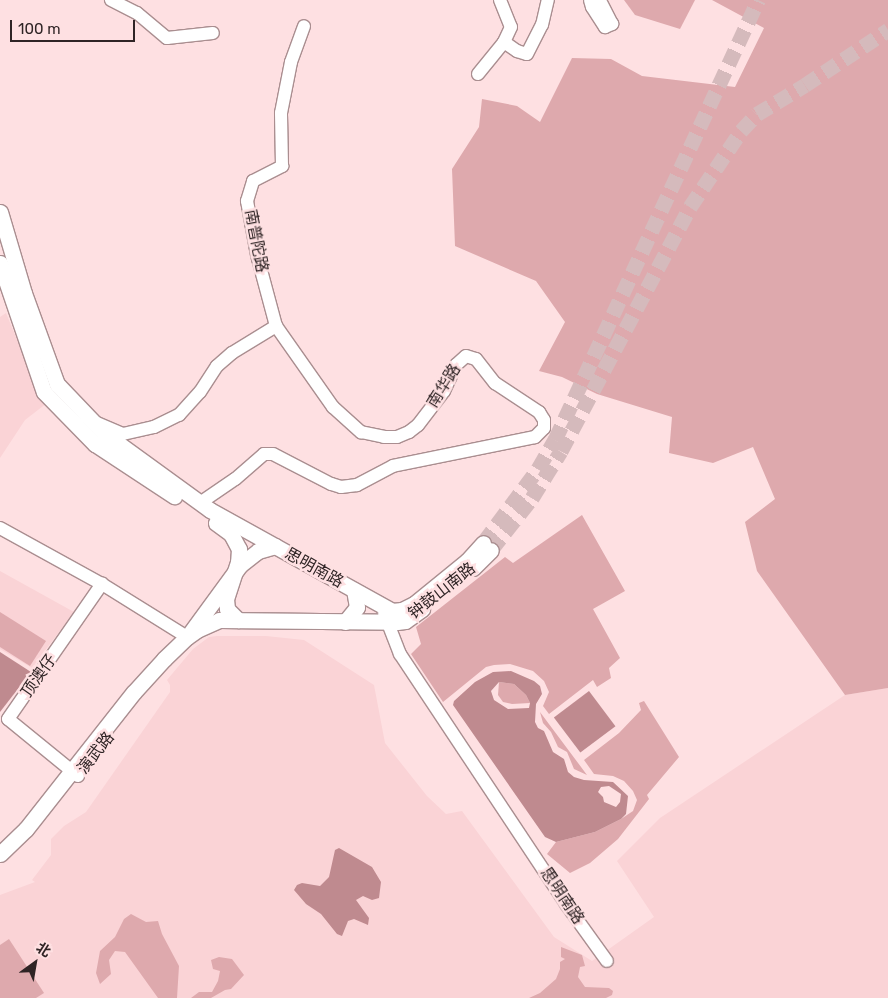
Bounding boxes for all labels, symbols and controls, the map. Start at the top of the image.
scale bar [12,10,138,42]
text: 100 m [18,20,60,38]
street label: 南普陀路 [240,208,272,274]
street label: 南华路 [423,361,465,411]
street label: 思明南路 [281,544,347,592]
street label: 钟鼓山南路 [405,559,479,623]
street label: 顶澳仔 [17,651,61,701]
street label: 演武路 [74,728,118,778]
street label: 思明南路 [536,864,588,928]
north arrow [10,938,60,988]
text: 北 [33,939,54,961]

